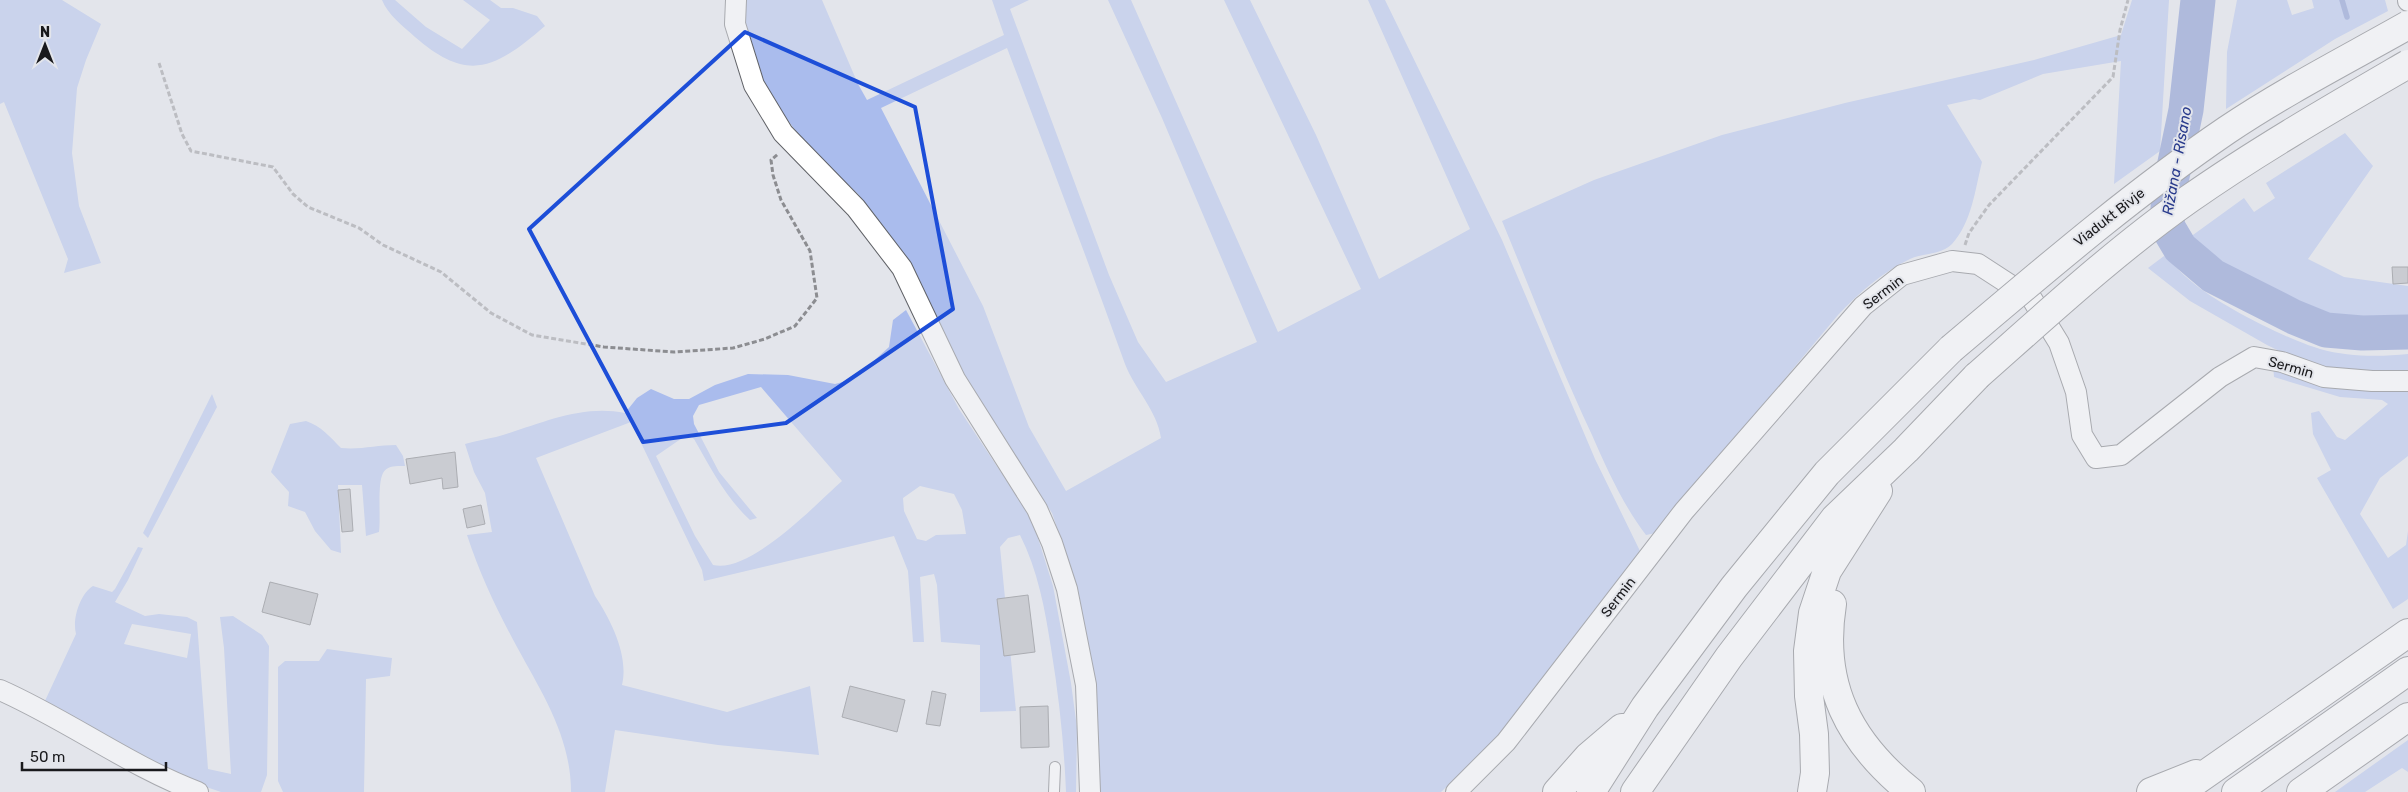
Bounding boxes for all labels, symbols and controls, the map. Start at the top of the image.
north arrow [20,20,70,70]
text: N [40,24,50,41]
water label: Rižana - Risano [2159,105,2195,217]
street label: Viadukt Bivje [2071,184,2148,250]
street label: Sermin [1860,272,1907,313]
street label: Sermin [2266,353,2315,382]
street label: Sermin [1597,574,1639,621]
scale bar [22,740,166,772]
text: 50 m [30,748,65,766]

